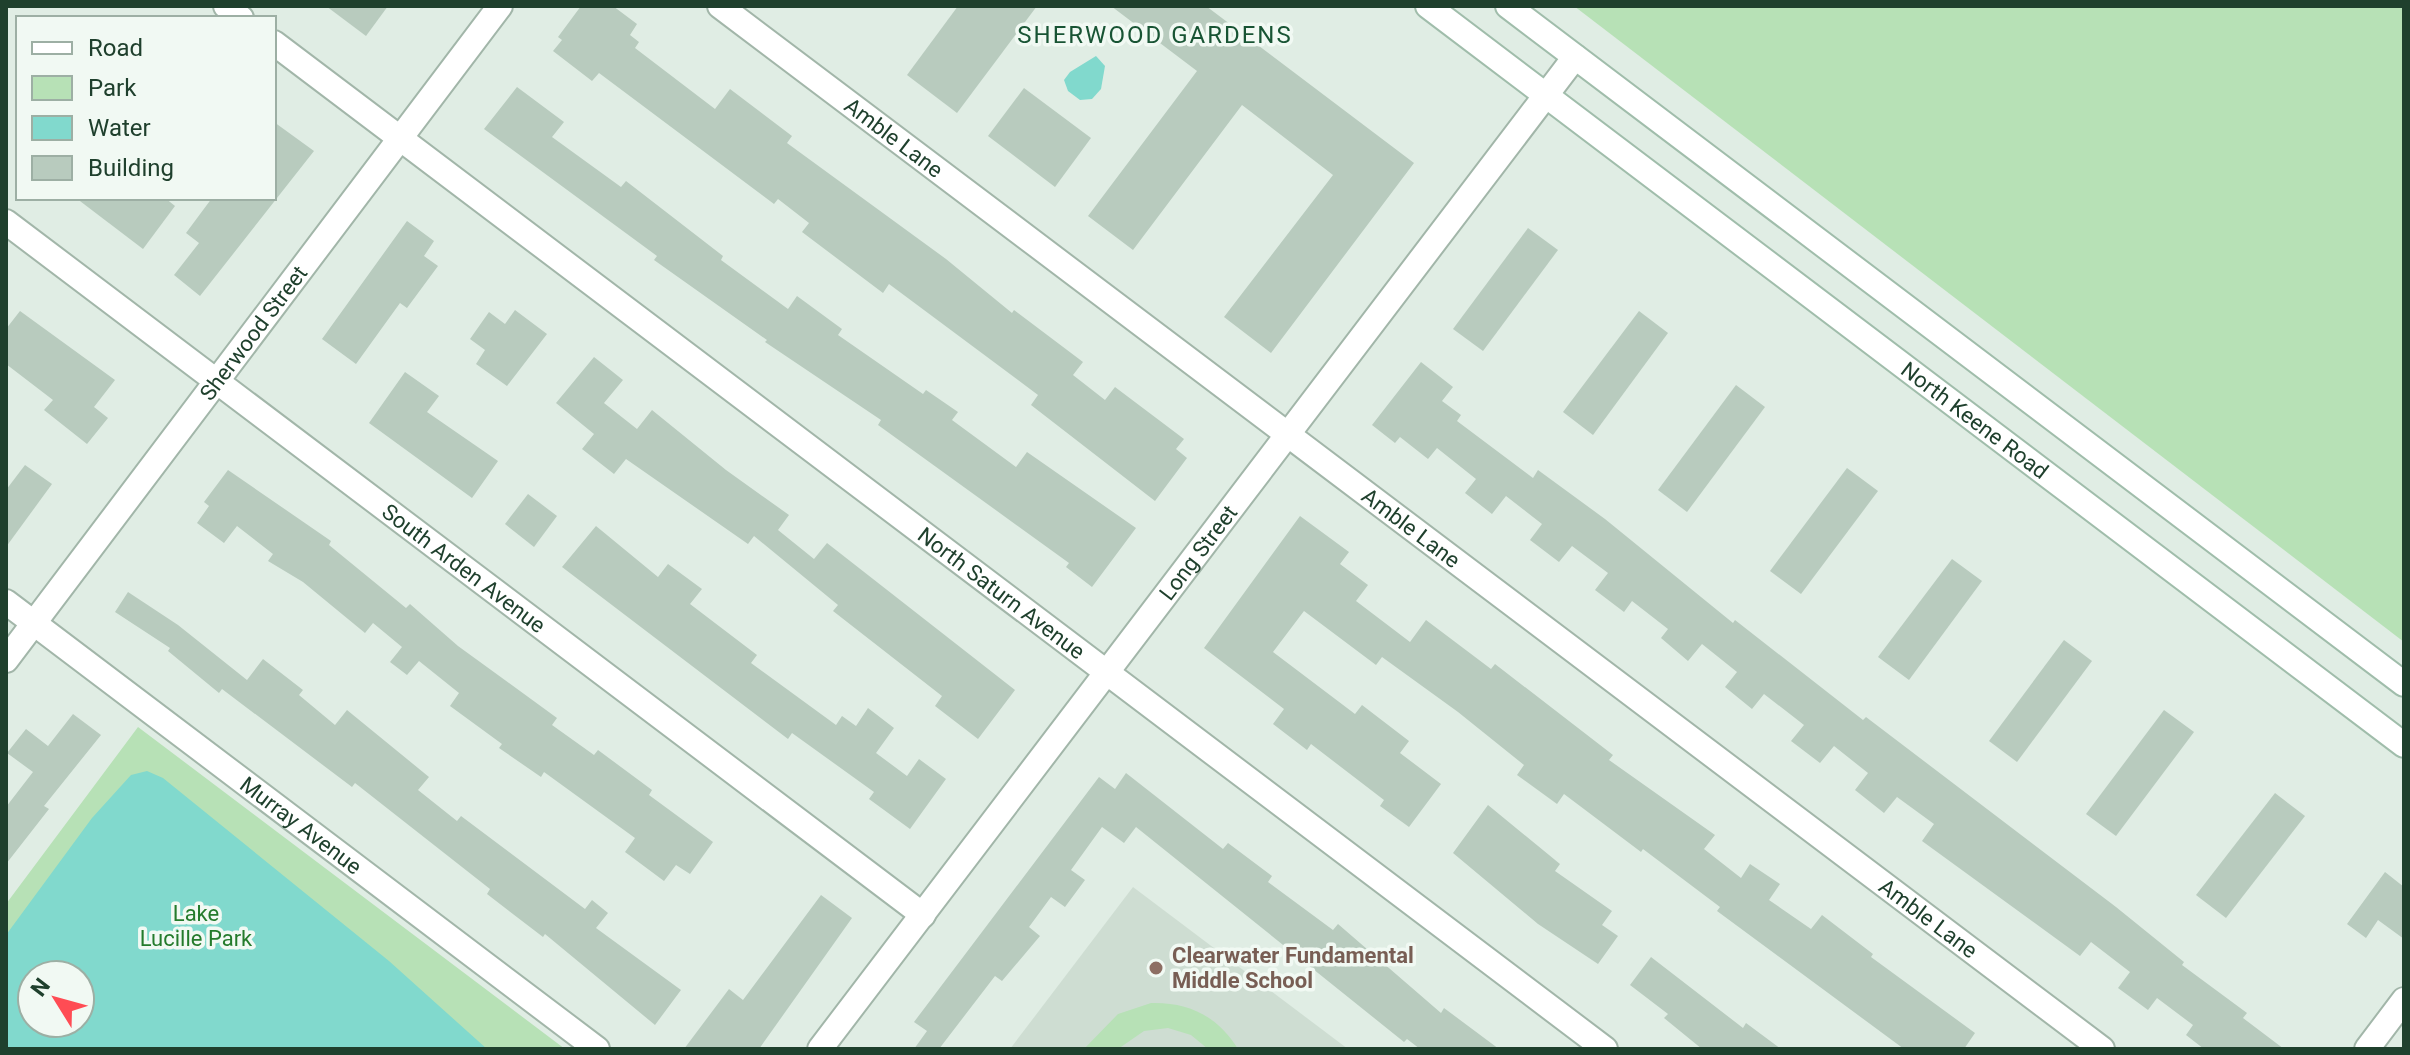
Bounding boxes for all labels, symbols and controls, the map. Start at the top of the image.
legend [16,16,276,200]
district label: SHERWOOD GARDENS [1017,21,1293,49]
text: Road [88,34,143,62]
text: Park [88,74,137,102]
street label: Amble Lane [840,92,948,182]
text: Water [88,114,151,142]
text: Building [88,154,174,182]
street label: Sherwood Street [194,261,312,405]
street label: North Keene Road [1897,357,2053,484]
street label: Amble Lane [1357,483,1465,573]
street label: South Arden Avenue [377,498,550,638]
street label: Long Street [1154,500,1242,605]
street label: North Saturn Avenue [913,522,1090,664]
street label: Murray Avenue [236,771,367,879]
street label: Amble Lane [1875,873,1982,963]
park label: Lake Lucille Park [140,901,253,951]
place label: Clearwater Fundamental Middle School [1172,943,1414,993]
north arrow [16,959,96,1039]
marker: Clearwater Fundamental Middle School [1147,959,1165,977]
text: N [26,974,55,1001]

